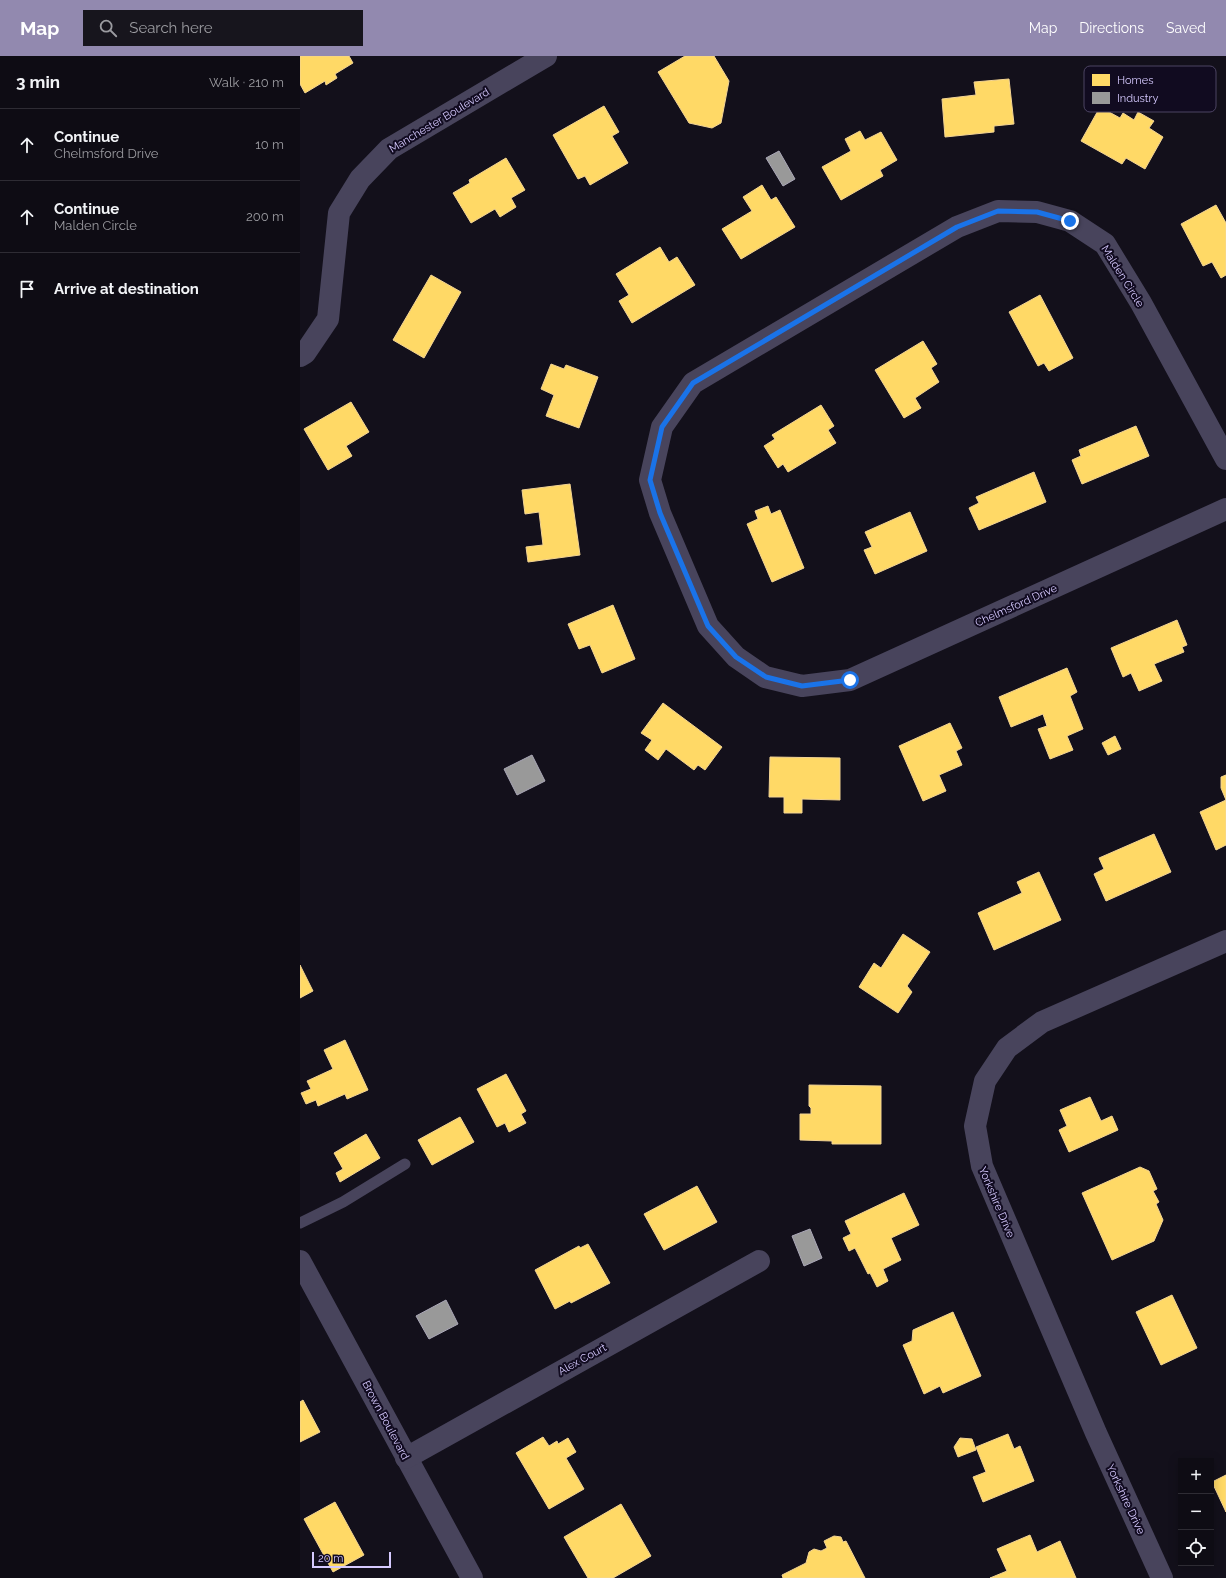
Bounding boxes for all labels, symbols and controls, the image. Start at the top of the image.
search box [83,10,363,46]
text: Map [20,17,59,39]
icon: search [97,17,119,39]
text: Search here [129,19,213,37]
text: Map [1029,20,1057,36]
text: Directions [1079,20,1144,36]
text: Saved [1166,20,1206,36]
legend [1084,66,1216,112]
text: 3 min [16,72,60,92]
text: Homes [1117,74,1153,87]
text: Walk · 210 m [209,75,284,90]
street label: Manchester Boulevard [387,85,492,156]
text: Industry [1117,92,1158,105]
text: Continue [54,128,119,146]
icon: ahead [16,134,38,156]
text: 10 m [255,137,284,152]
text: Chelmsford Drive [54,146,159,161]
text: Continue [54,200,119,218]
icon: ahead [16,206,38,228]
text: 200 m [246,209,284,224]
route end [1061,212,1079,230]
text: Malden Circle [54,218,137,233]
street label: Malden Circle [1098,243,1147,310]
icon: arrive [16,278,38,300]
text: Arrive at destination [54,280,199,298]
street label: Chelmsford Drive [973,581,1060,629]
route start [841,671,859,689]
street label: Yorkshire Drive [976,1165,1018,1240]
street label: Alex Court [556,1341,609,1378]
street label: Brown Boulevard [359,1379,412,1462]
map controls [1178,1458,1214,1566]
button: + [1178,1458,1214,1494]
street label: Yorkshire Drive [1104,1462,1148,1537]
button: − [1178,1494,1214,1530]
button: locate [1178,1530,1214,1566]
scale bar [312,1550,391,1569]
text: 20 m [318,1552,343,1565]

